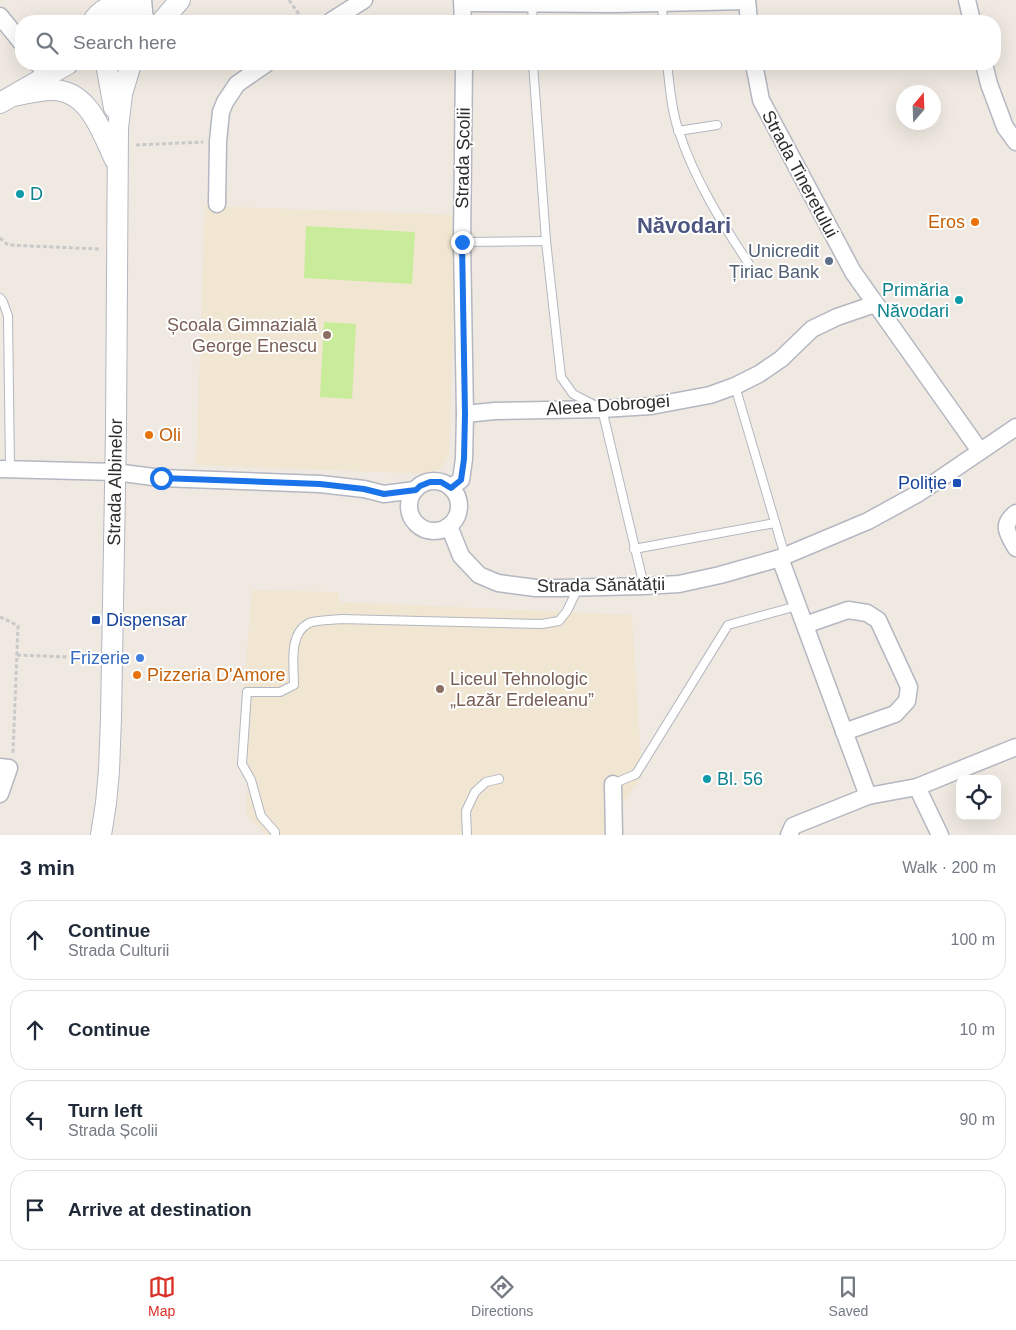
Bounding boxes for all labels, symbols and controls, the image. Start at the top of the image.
search box [15,15,1001,70]
icon: search [33,29,61,57]
text: Search here [73,32,177,53]
north arrow [896,85,941,130]
street label: Strada Școlii [452,107,474,209]
street label: Strada Tineretului [758,107,842,241]
place label: D [30,184,43,204]
marker: D [14,188,26,200]
place label: Eros [928,212,965,232]
district label: Năvodari [637,213,731,238]
marker: Eros [969,216,981,228]
route end [451,231,474,254]
place label: Unicredit Țiriac Bank [729,241,820,282]
marker: Unicredit Țiriac Bank [823,255,835,267]
place label: Primăria Năvodari [877,280,950,321]
marker: Primăria Năvodari [953,294,965,306]
place label: Școala Gimnazială George Enescu [167,315,318,356]
marker: Școala Gimnazială George Enescu [321,329,333,341]
street label: Aleea Dobrogei [545,391,671,419]
street label: Strada Albinelor [104,418,126,546]
place label: Oli [159,425,181,445]
marker: Oli [143,429,155,441]
route start [150,467,173,490]
place label: Poliție [898,473,947,493]
marker: Poliție [951,477,963,489]
street label: Strada Sănătății [537,574,665,596]
place label: Dispensar [106,610,187,630]
marker: Dispensar [90,614,102,626]
place label: Frizerie [70,648,130,668]
marker: Frizerie [134,652,146,664]
place label: Pizzeria D'Amore [147,665,285,685]
marker: Pizzeria D'Amore [131,669,143,681]
place label: Liceul Tehnologic „Lazăr Erdeleanu” [450,669,594,710]
marker: Liceul Tehnologic „Lazăr Erdeleanu” [434,683,446,695]
place label: Bl. 56 [717,769,763,789]
marker: Bl. 56 [701,773,713,785]
map controls [956,775,1001,820]
button: locate [956,775,1001,820]
text: 3 min [20,856,75,879]
text: Walk · 200 m [902,859,996,876]
text: Continue [68,920,150,941]
icon: ahead [21,926,49,954]
text: 100 m [951,931,995,948]
text: Strada Culturii [68,942,169,959]
icon: ahead [21,1016,49,1044]
text: Continue [68,1019,150,1040]
text: 10 m [959,1021,995,1038]
text: Turn left [68,1100,143,1121]
icon: left [21,1106,49,1134]
text: 90 m [959,1111,995,1128]
text: Strada Școlii [68,1122,158,1139]
icon: arrive [21,1196,49,1224]
text: Arrive at destination [68,1199,252,1220]
tab: Map [148,1273,176,1319]
tab: Directions [471,1273,533,1319]
tab: Saved [829,1273,868,1319]

